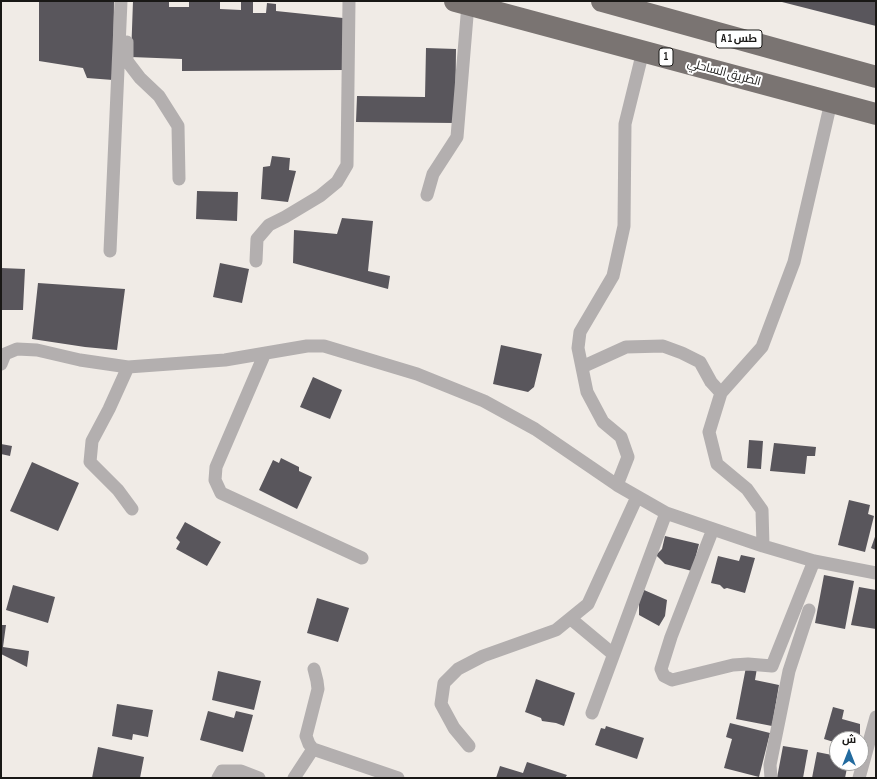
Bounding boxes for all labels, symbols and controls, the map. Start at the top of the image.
road number: A 1 طس [716,30,762,48]
road number: 1 [659,48,673,66]
street label: الطريق الساحلي [686,56,762,90]
north arrow [829,731,869,771]
text: ش [842,733,856,746]

